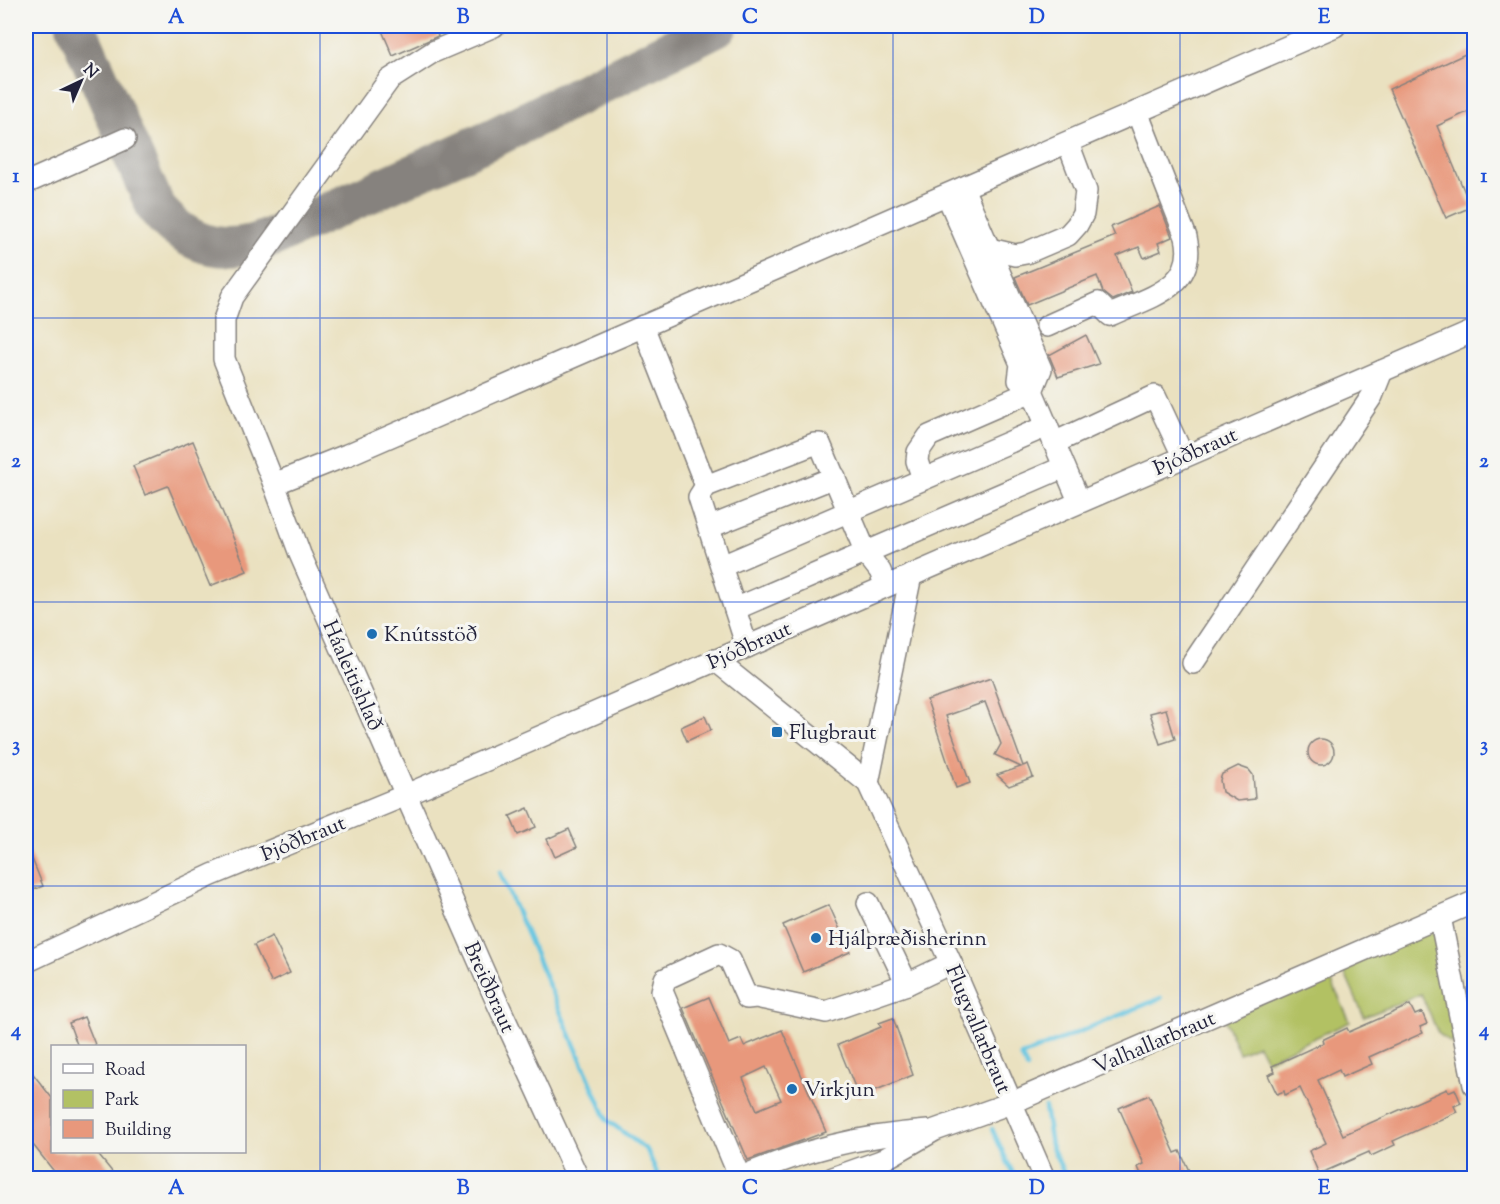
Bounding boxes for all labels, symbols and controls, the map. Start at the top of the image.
text: A [168,4,185,33]
text: B [457,4,470,33]
text: C [742,4,758,33]
text: D [1029,4,1045,33]
text: E [1318,4,1331,33]
north arrow [51,51,111,111]
text: N [77,59,102,85]
text: 1 [13,163,20,192]
text: 1 [1481,163,1488,192]
street label: Þjóðbraut [1149,421,1243,485]
text: 2 [11,448,21,477]
text: 2 [1479,448,1489,477]
street label: Þjóðbraut [703,615,797,679]
street label: Háaleitishlað [314,616,389,736]
place label: Knútsstöð [384,621,477,651]
marker: Knútsstöð [365,627,379,641]
place label: Flugbraut [789,719,876,749]
marker: Flugbraut [770,725,784,739]
text: 3 [12,732,20,761]
text: 3 [1480,732,1488,761]
street label: Þjóðbraut [257,809,351,870]
place label: Hjálpræðisherinn [828,925,987,955]
marker: Hjálpræðisherinn [809,931,823,945]
street label: Breiðbraut [455,938,522,1038]
street label: Flugvallarbraut [937,961,1018,1099]
street label: Valhallarbraut [1089,1005,1221,1083]
text: 4 [10,1017,21,1046]
text: 4 [1478,1017,1489,1046]
legend [51,1045,246,1153]
text: Road [105,1058,145,1084]
place label: Virkjun [804,1076,875,1106]
marker: Virkjun [785,1082,799,1096]
text: Park [105,1088,140,1114]
text: Building [105,1118,171,1144]
text: A [168,1175,185,1204]
text: B [457,1175,470,1204]
text: C [742,1175,758,1204]
text: D [1029,1175,1045,1204]
text: E [1318,1175,1331,1204]

